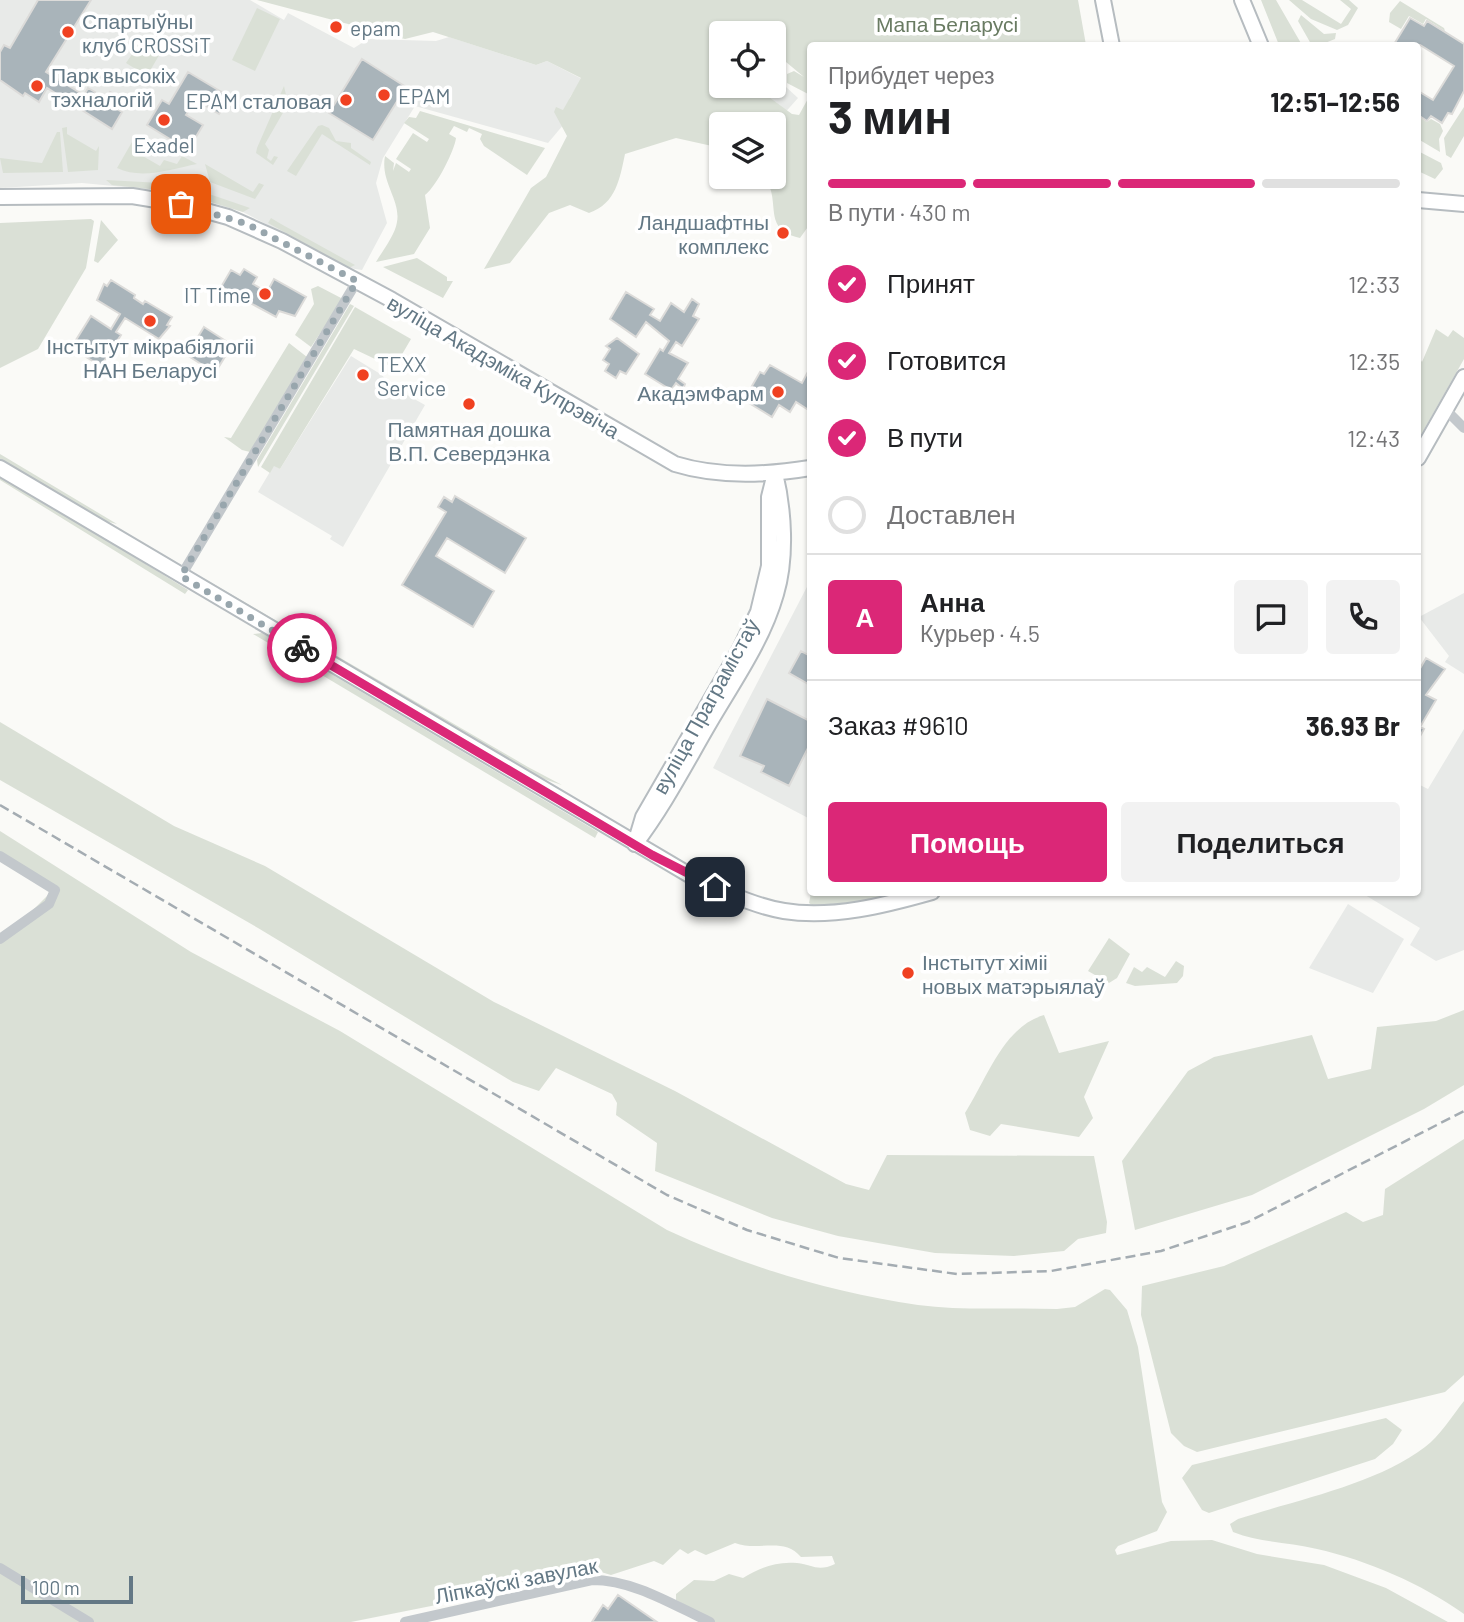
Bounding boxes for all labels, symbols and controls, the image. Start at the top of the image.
place label: Спартыўны клуб CROSSiT [82,8,211,57]
park label: Мапа Беларусі [876,11,1018,36]
place label: epam [350,15,401,40]
marker: epam [328,19,344,35]
map controls [709,21,786,189]
button: locate [709,21,786,98]
marker: Спартыўны клуб CROSSiT [60,24,76,40]
text: Прибудет через [828,61,995,89]
place label: Парк высокіх тэхналогій [51,62,176,111]
marker: Парк высокіх тэхналогій [29,78,45,94]
place label: EPAM [398,83,450,108]
text: 12:51–12:56 [1270,86,1400,117]
marker: EPAM [376,87,392,103]
place label: EPAM сталовая [186,88,332,113]
text: 3 мин [828,88,952,143]
marker: EPAM сталовая [338,92,354,108]
marker: Exadel [156,112,172,128]
button: layers [709,112,786,189]
place label: Exadel [134,132,194,157]
pin [151,174,211,234]
icon: bag [162,185,200,223]
text: В пути · 430 m [828,198,970,226]
place label: Ландшафтны комплекс [638,209,769,258]
marker: Ландшафтны комплекс [775,225,791,241]
icon: check [828,265,866,303]
text: Принят [887,267,975,298]
text: 12:33 [1348,270,1400,298]
place label: IT Time [184,282,251,307]
marker: IT Time [257,286,273,302]
street label: вуліца Акадэміка Купрэвіча [384,289,625,443]
marker: Інстытут мікрабіялогіі НАН Беларусі [142,313,158,329]
place label: Інстытут мікрабіялогіі НАН Беларусі [46,333,254,382]
icon: check [828,342,866,380]
text: Готовится [887,344,1006,375]
text: 12:35 [1348,347,1400,375]
place label: TEXX Service [377,351,446,400]
marker: TEXX Service [355,367,371,383]
place label: АкадэмФарм [637,380,764,405]
marker: АкадэмФарм [770,384,786,400]
marker: Памятная дошка В.П. Севердэнка [461,396,477,412]
place label: Памятная дошка В.П. Севердэнка [387,416,551,465]
icon: check [828,419,866,457]
text: В пути [887,421,963,452]
text: 12:43 [1347,424,1400,452]
text: Доставлен [887,498,1016,529]
button: chat [1234,580,1308,654]
button: phone [1326,580,1400,654]
text: Анна [920,586,985,617]
text: А [856,601,874,632]
courier [267,613,337,683]
street label: вуліца Праграмістаў [647,614,764,798]
text: Курьер · 4.5 [920,619,1040,647]
icon: bike [283,629,321,667]
text: Заказ #9610 [828,709,969,740]
text: 36.93 Br [1306,710,1400,741]
button: Помощь [828,802,1107,882]
button: Поделиться [1121,802,1400,882]
pin [685,857,745,917]
icon: home [696,868,734,906]
place label: Інстытут хіміі новых матэрыялаў [922,949,1105,998]
marker: Інстытут хіміі новых матэрыялаў [900,965,916,981]
street label: Ліпкаўскі завулак [432,1552,600,1608]
scale bar [21,1573,133,1605]
text: 100 m [32,1576,80,1599]

